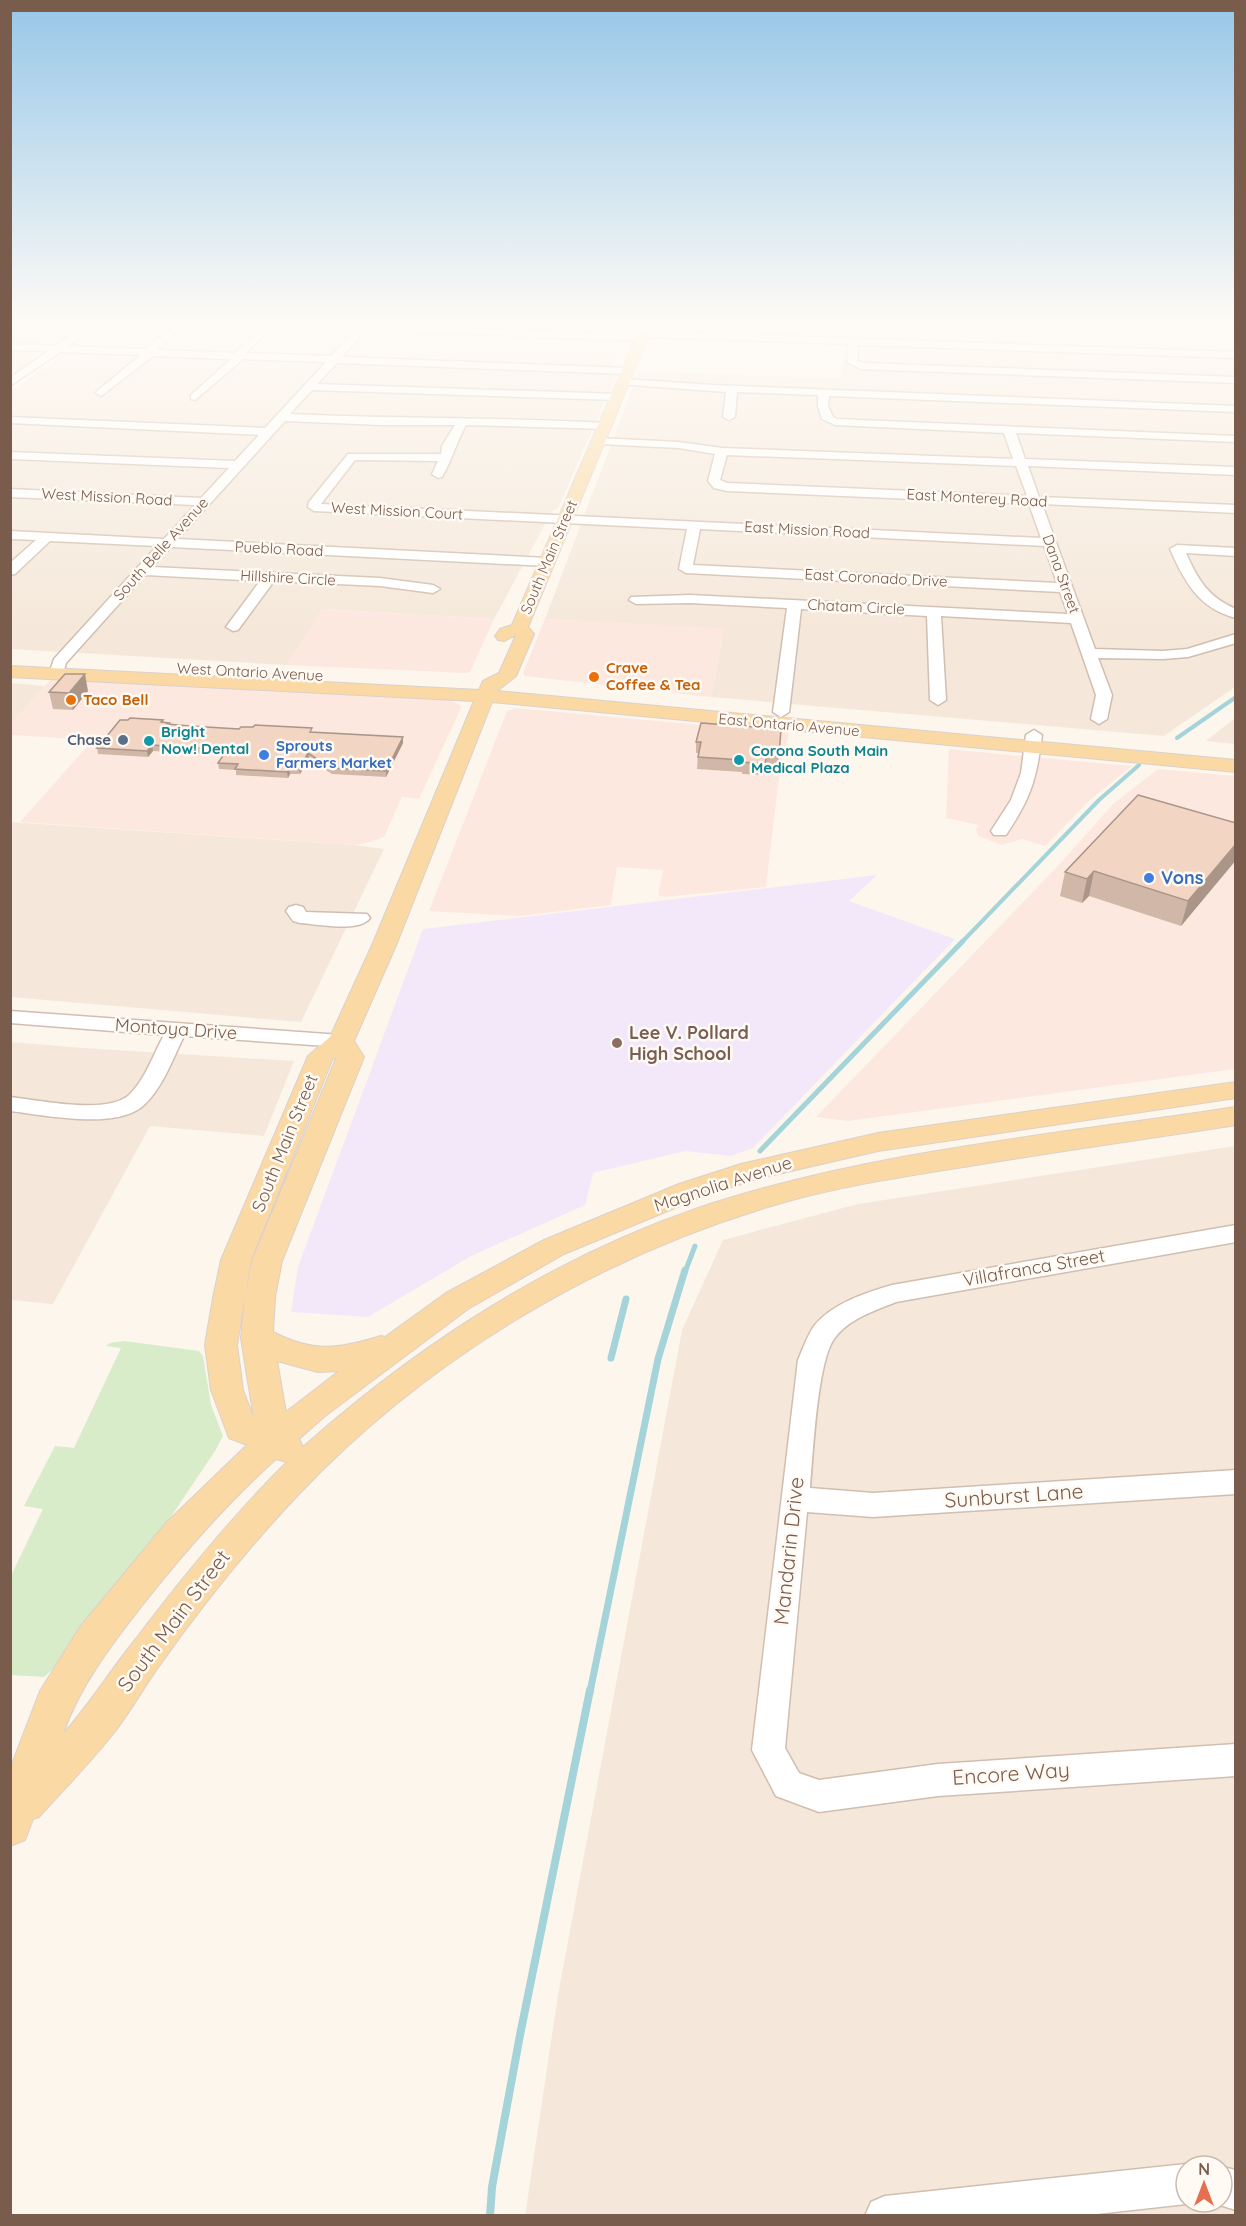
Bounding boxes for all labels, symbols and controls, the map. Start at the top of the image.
street label: West Mission Road [41,484,173,509]
street label: East Monterey Road [906,484,1048,511]
street label: South Belle Avenue [109,493,212,604]
street label: South Main Street [516,497,581,617]
street label: West Mission Court [331,498,463,523]
street label: East Mission Road [744,517,870,542]
street label: Dana Street [1038,532,1085,616]
street label: Pueblo Road [234,537,324,560]
street label: East Coronado Drive [804,564,948,591]
street label: Hillshire Circle [240,566,336,589]
street label: Chatam Circle [807,594,905,619]
street label: West Ontario Avenue [176,658,324,685]
place label: Crave Coffee & Tea [606,658,701,694]
marker: Crave Coffee & Tea [587,670,601,684]
place label: Taco Bell [83,690,148,709]
marker: Taco Bell [64,693,78,707]
street label: East Ontario Avenue [718,709,860,740]
place label: Bright Now! Dental [161,722,249,758]
place label: Chase [67,730,111,749]
marker: Chase [116,733,130,747]
marker: Bright Now! Dental [142,734,156,748]
place label: Sprouts Farmers Market [276,736,392,772]
place label: Corona South Main Medical Plaza [751,741,888,777]
marker: Sprouts Farmers Market [257,748,271,762]
marker: Corona South Main Medical Plaza [732,753,746,767]
place label: Vons [1161,866,1204,889]
marker: Vons [1142,871,1156,885]
street label: Montoya Drive [114,1013,238,1044]
place label: Lee V. Pollard High School [629,1021,749,1065]
marker: Lee V. Pollard High School [610,1036,624,1050]
street label: South Main Street [246,1071,323,1215]
street label: Magnolia Avenue [651,1150,795,1217]
street label: Villafranca Street [961,1244,1107,1291]
street label: Mandarin Drive [767,1476,809,1626]
street label: Sunburst Lane [944,1477,1084,1513]
street label: South Main Street [111,1544,235,1697]
street label: Encore Way [951,1756,1070,1790]
north arrow [1174,2154,1234,2214]
text: N [1198,2159,1210,2179]

